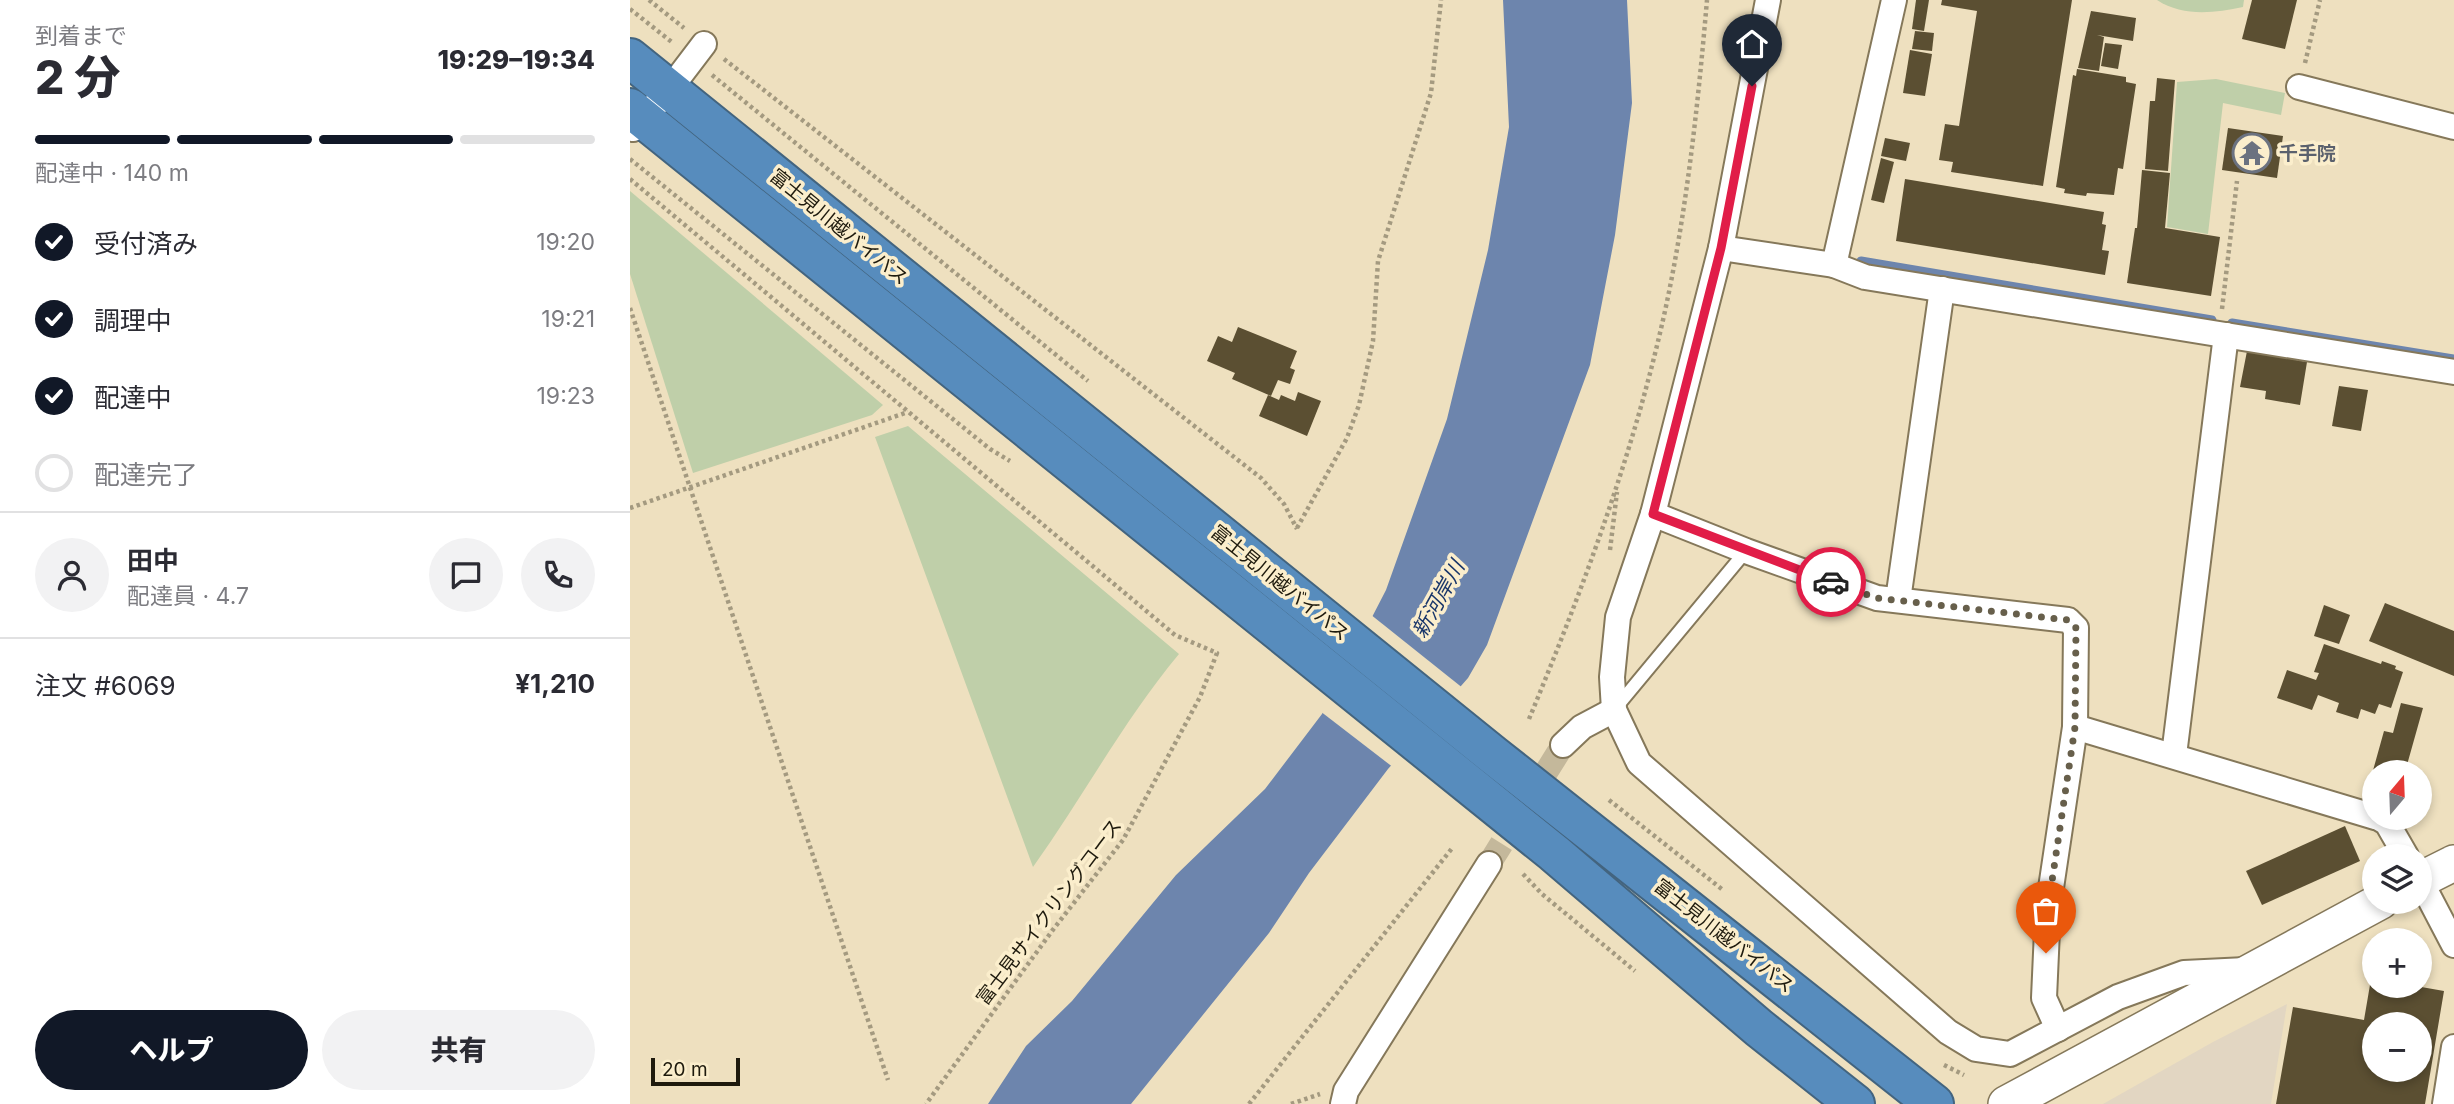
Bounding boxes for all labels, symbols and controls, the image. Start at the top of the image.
pin [1722,14,1782,86]
text: 到着まで [35,22,127,50]
icon: home [1733,25,1771,63]
text: 19:29–19:34 [438,44,595,75]
text: 2 分 [35,49,120,105]
temple icon: 千手院 [2231,132,2273,174]
place label: 千手院 [2279,142,2336,165]
text: 配達中 · 140 m [35,159,189,187]
street label: 富士見川越バイパス [765,164,913,290]
icon: check [35,223,73,261]
text: 受付済み [94,228,198,259]
text: 19:20 [536,228,595,256]
icon: check [35,300,73,338]
text: 調理中 [94,305,172,336]
text: 19:21 [541,305,595,333]
icon: check [35,377,73,415]
text: 配達中 [94,382,172,413]
text: 19:23 [537,382,595,410]
text: 配達完了 [94,459,198,490]
street label: 富士見川越バイパス [1206,520,1354,646]
button: person [35,538,109,612]
button: chat [429,538,503,612]
button: phone [521,538,595,612]
text: 田中 [127,545,179,576]
courier [1796,547,1866,617]
water label: 新河岸川 [1407,554,1470,642]
icon: car [1812,563,1850,601]
text: 配達員 · 4.7 [127,582,249,610]
text: ¥1,210 [515,668,595,699]
text: 注文 #6069 [35,670,176,701]
north arrow [2362,760,2432,830]
map controls [2362,760,2432,1082]
street label: 富士見サイクリングコース [972,815,1126,1009]
button: layers [2362,844,2432,914]
street label: 富士見川越バイパス [1650,874,1798,998]
pin [2016,881,2076,953]
icon: bag [2027,892,2065,930]
button: + [2362,928,2432,998]
button: ヘルプ [35,1010,308,1090]
button: 共有 [322,1010,595,1090]
button: − [2362,1012,2432,1082]
scale bar [651,1055,740,1087]
text: 20 m [662,1058,708,1081]

